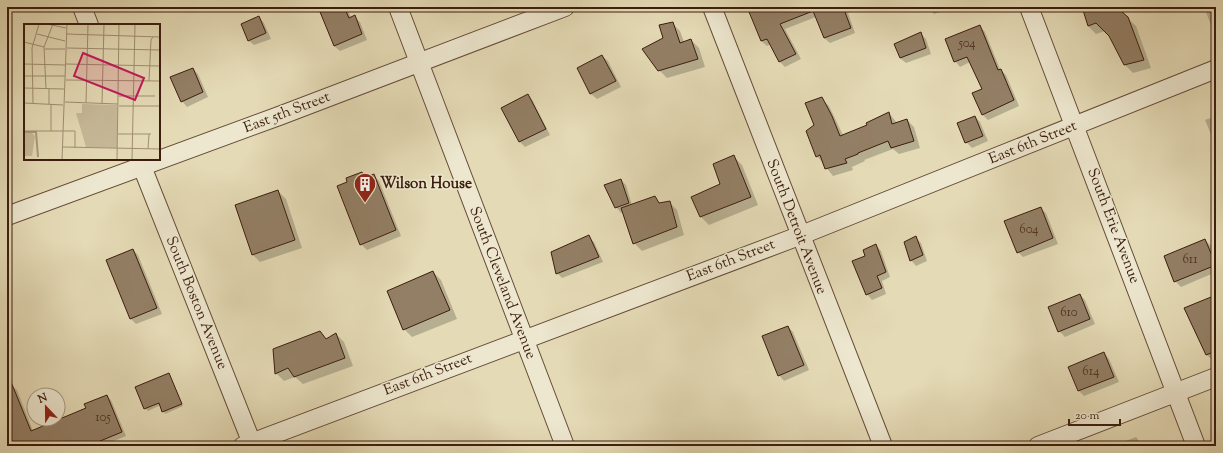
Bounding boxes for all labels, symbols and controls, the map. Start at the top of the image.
inset map [24,24,160,160]
house number: 504 [957,35,976,53]
street label: East 5th Street [241,87,333,139]
street label: East 6th Street [986,116,1080,170]
street label: South Detroit Avenue [761,156,831,298]
street label: South Erie Avenue [1081,165,1145,287]
building icon: Wilson House [352,171,378,204]
place label: Wilson House [380,174,472,195]
street label: South Cleveland Avenue [463,204,541,362]
house number: 604 [1019,221,1039,239]
street label: South Boston Avenue [160,233,232,373]
street label: East 6th Street [684,234,778,288]
house number: 611 [1182,251,1198,269]
house number: 610 [1060,304,1078,322]
street label: East 6th Street [381,348,475,402]
house number: 614 [1082,363,1100,381]
north arrow [26,387,66,427]
text: N [35,390,50,408]
scale bar [1069,401,1120,427]
text: 20 m [1075,407,1100,425]
house number: 105 [95,409,111,427]

